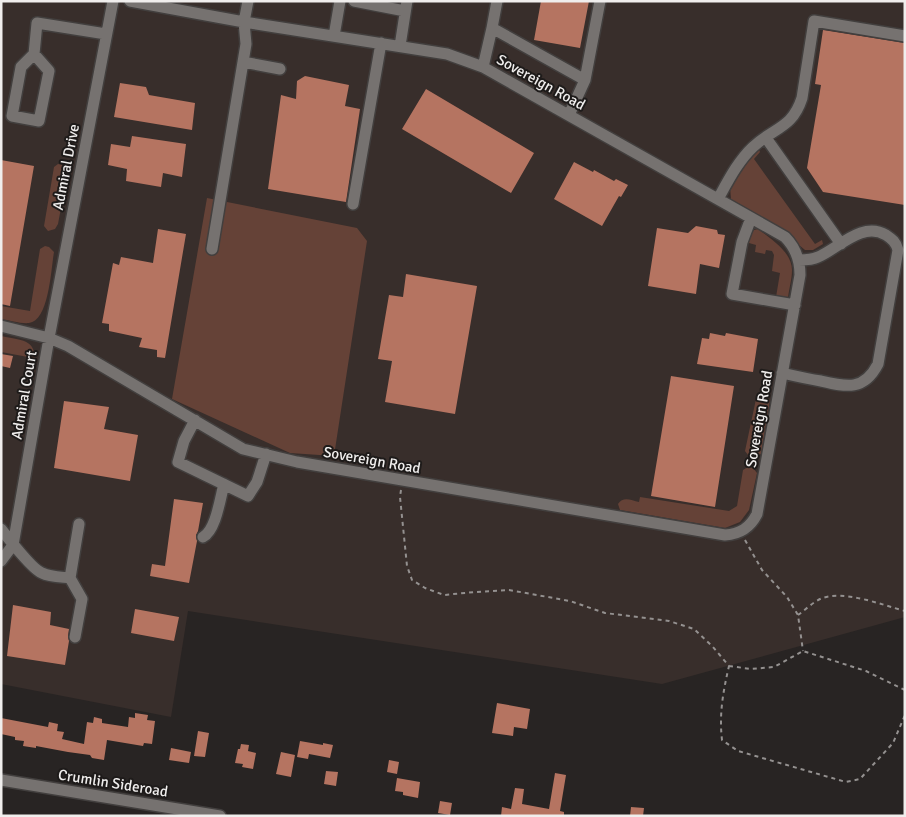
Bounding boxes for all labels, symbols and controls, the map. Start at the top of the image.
street label: Sovereign Road [494,50,588,114]
street label: Admiral Drive [49,122,83,212]
street label: Admiral Court [7,349,41,441]
street label: Sovereign Road [742,369,776,469]
street label: Sovereign Road [322,443,422,477]
street label: Crumlin Sideroad [57,765,169,801]

